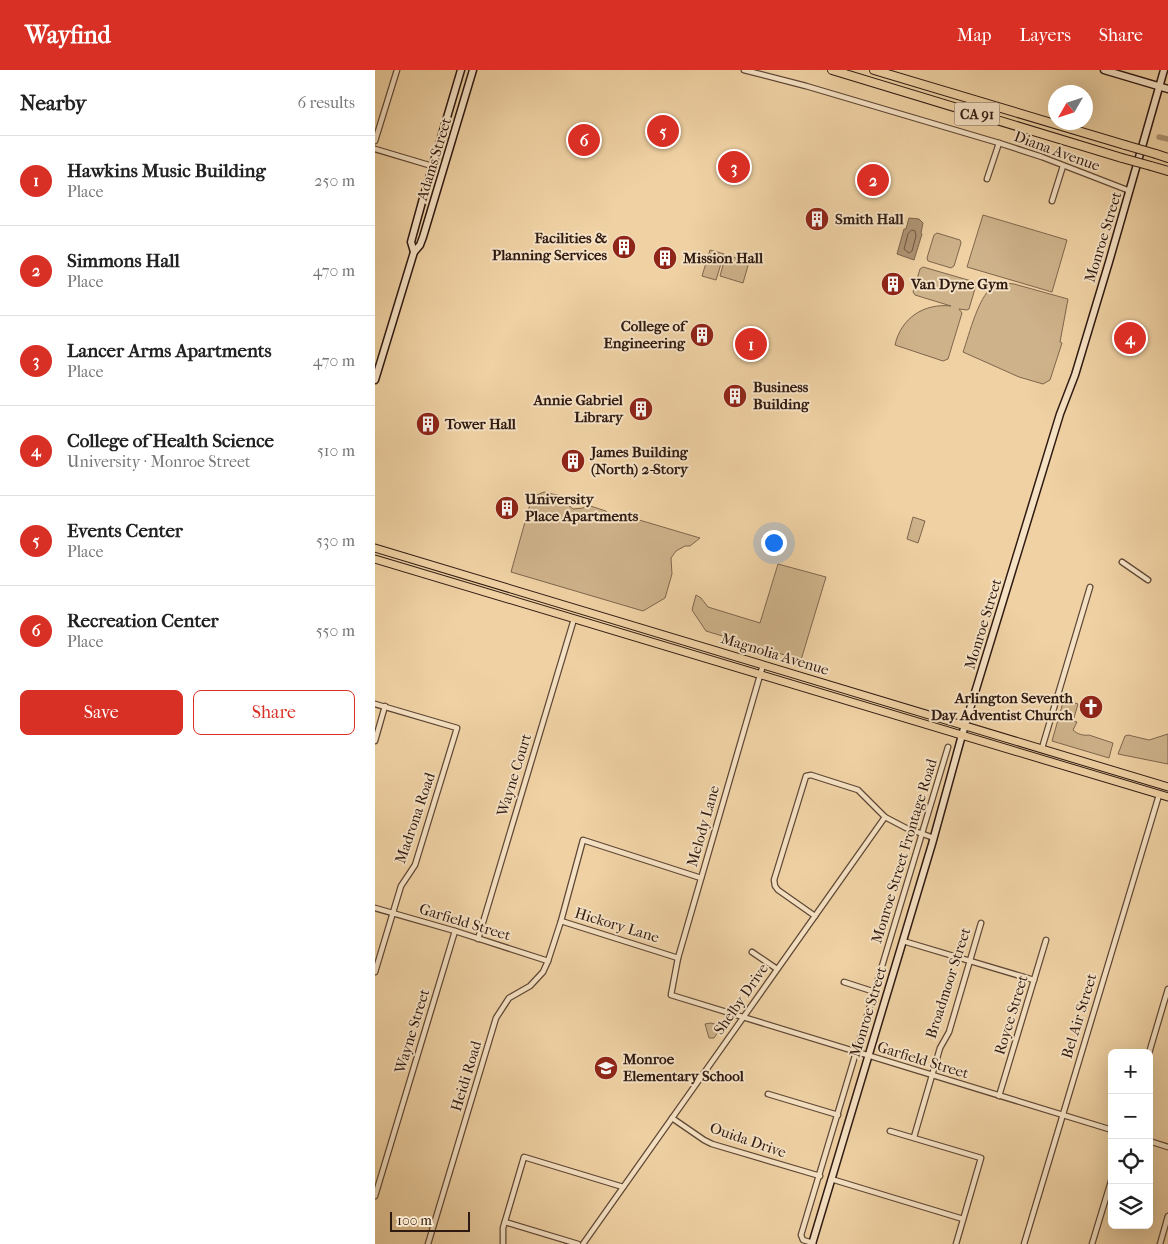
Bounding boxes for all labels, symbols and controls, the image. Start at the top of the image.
text: Wayfind [25,21,111,49]
text: Map [957,25,991,46]
text: Layers [1019,25,1071,46]
text: Share [1099,25,1143,46]
north arrow [1048,85,1093,130]
text: Nearby [20,91,86,115]
text: 6 results [297,93,355,112]
road number: CA 91 [955,103,999,126]
pin: 5 [647,112,679,150]
street label: Adams Street [413,115,455,204]
pin: 6 [568,121,600,159]
street label: Diana Avenue [1012,127,1103,175]
pin: 3 [718,148,750,186]
text: Hawkins Music Building [67,160,266,182]
pin: 2 [857,161,889,199]
text: 1 [33,171,39,190]
text: 250 m [314,171,355,190]
text: Place [67,182,103,201]
street label: Monroe Street [1081,189,1126,285]
building icon: Smith Hall [804,206,830,232]
place label: Smith Hall [835,210,905,228]
place label: Facilities & Planning Services [492,229,608,264]
building icon: Facilities & Planning Services [611,234,637,260]
building icon: Mission Hall [652,245,678,271]
place label: Mission Hall [682,249,764,267]
text: Simmons Hall [67,250,180,272]
text: 2 [32,261,40,280]
text: 470 m [313,261,355,280]
building icon: Van Dyne Gym [880,271,906,297]
text: Place [67,272,103,291]
place label: Van Dyne Gym [910,275,1009,293]
place label: College of Engineering [604,317,689,352]
pin: 4 [1114,319,1146,357]
building icon: College of Engineering [689,322,715,348]
pin: 1 [735,325,767,363]
text: Lancer Arms Apartments [67,340,272,362]
text: 3 [33,351,39,370]
text: 470 m [313,351,355,370]
text: Place [67,362,103,381]
place label: Business Building [753,378,810,413]
building icon: Business Building [722,383,748,409]
place label: Annie Gabriel Library [532,391,624,426]
building icon: Annie Gabriel Library [628,396,654,422]
building icon: Tower Hall [415,411,441,437]
place label: Tower Hall [444,415,517,433]
text: College of Health Science [67,430,274,452]
text: 4 [31,441,41,460]
text: 510 m [317,441,355,460]
place label: James Building (North) 2-Story [589,443,689,478]
building icon: James Building (North) 2-Story [560,448,586,474]
text: University · Monroe Street [67,452,251,471]
place label: University Place Apartments [524,490,639,525]
building icon: University Place Apartments [494,495,520,521]
text: Events Center [67,520,183,542]
your location [761,530,787,556]
text: 5 [33,531,39,550]
text: 530 m [316,531,355,550]
text: Place [67,542,103,561]
street label: Monroe Street [961,576,1006,672]
text: Recreation Center [67,610,219,632]
text: 6 [32,621,40,640]
text: 550 m [316,621,355,640]
street label: Magnolia Avenue [719,629,832,679]
text: Place [67,632,103,651]
place label: Arlington Seventh Day Adventist Church [931,689,1074,724]
button: Save [20,690,183,735]
button: Share [193,690,355,735]
church icon: Arlington Seventh Day Adventist Church [1078,694,1104,720]
street label: Wayne Court [493,731,535,819]
street label: Monroe Street Frontage Road [867,756,941,945]
street label: Madrona Road [391,769,439,866]
street label: Melody Lane [683,783,723,869]
street label: Garfield Street [417,900,514,945]
street label: Hickory Lane [573,904,662,947]
street label: Broadmoor Street [922,925,975,1041]
street label: Shelby Drive [710,959,772,1038]
street label: Monroe Street [846,964,891,1060]
street label: Bel Air Street [1058,971,1101,1061]
street label: Royce Street [990,972,1032,1057]
street label: Wayne Street [390,986,434,1076]
street label: Heidi Road [447,1038,485,1113]
street label: Garfield Street [875,1038,972,1083]
map controls [1108,1049,1153,1229]
button: + [1108,1049,1153,1094]
place label: Monroe Elementary School [622,1050,745,1085]
school or university icon: Monroe Elementary School [593,1055,619,1081]
button: − [1108,1094,1153,1139]
street label: Ouida Drive [707,1119,789,1162]
button: locate [1108,1139,1153,1184]
button: layers [1108,1184,1153,1229]
scale bar [390,1209,470,1232]
text: 100 m [397,1212,432,1229]

